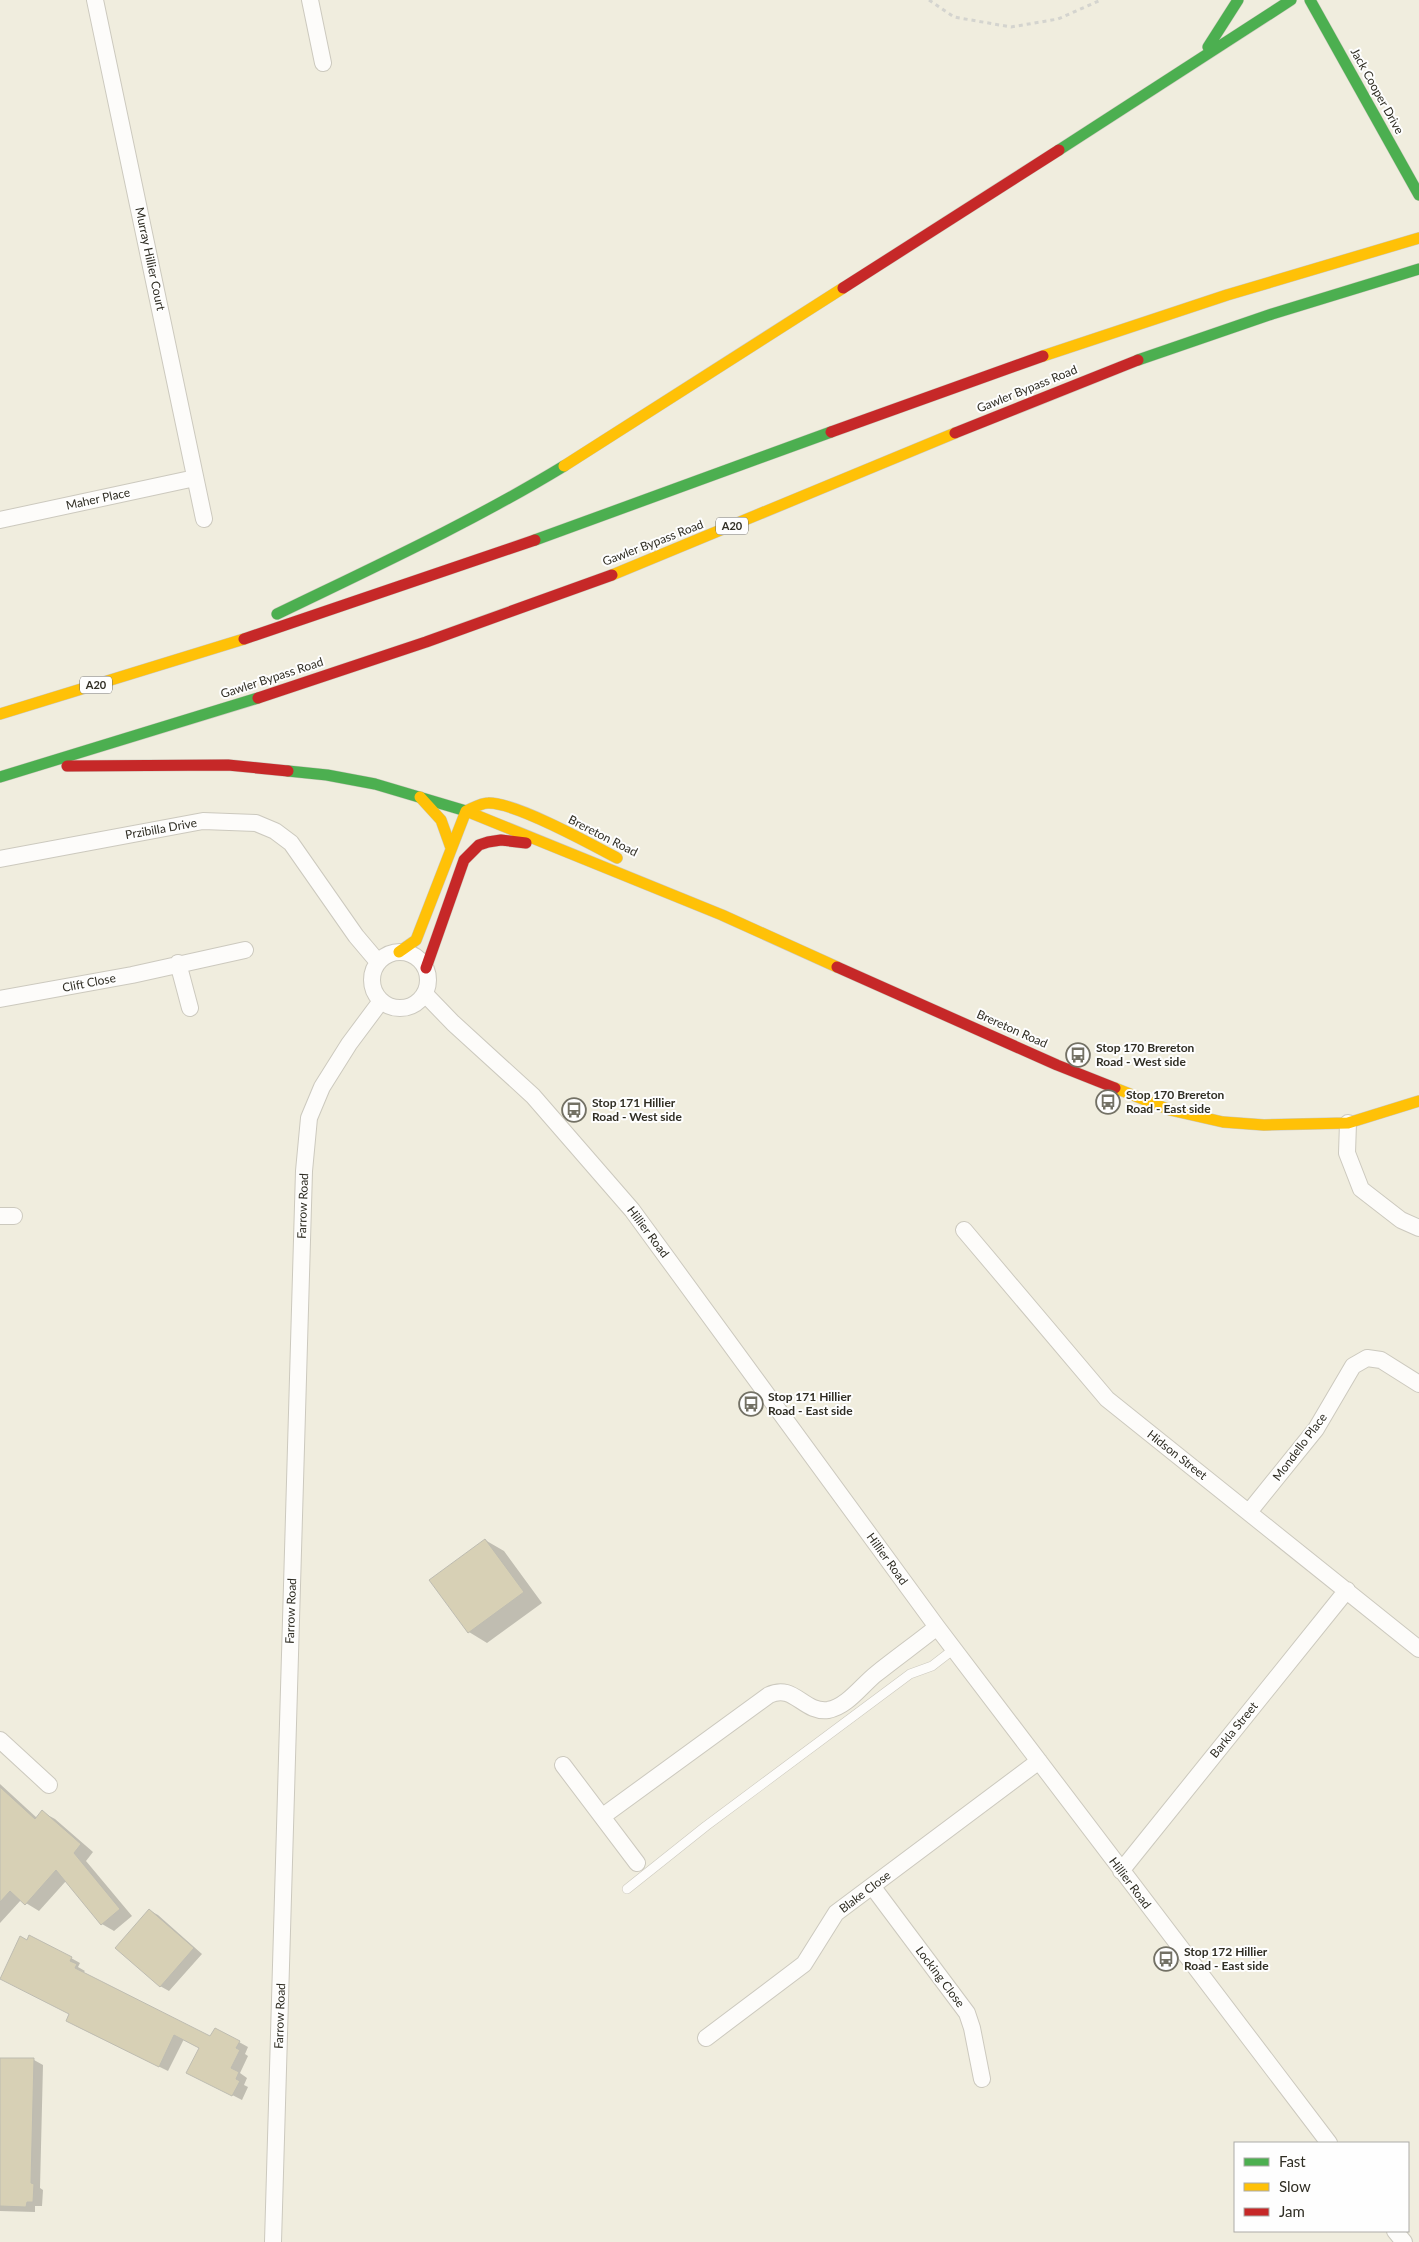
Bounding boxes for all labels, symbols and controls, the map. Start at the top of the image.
street label: Jack Cooper Drive [1348,45,1407,136]
street label: Murray Hillier Court [132,206,169,313]
street label: Gawler Bypass Road [974,362,1079,416]
street label: Maher Place [65,484,131,513]
street label: Gawler Bypass Road [600,516,705,569]
road number: A20 [716,518,748,534]
street label: Gawler Bypass Road [219,654,325,701]
road number: A20 [80,676,112,694]
street label: Brereton Road [566,812,640,859]
street label: Przibilla Drive [124,815,198,842]
street label: Clift Close [61,970,117,995]
street label: Brereton Road [974,1006,1050,1051]
place label: Stop 170 Brereton Road - West side [1096,1040,1195,1069]
bus stop icon: Stop 170 Brereton Road - West side [1065,1042,1091,1068]
place label: Stop 170 Brereton Road - East side [1126,1087,1225,1116]
bus stop icon: Stop 170 Brereton Road - East side [1095,1089,1121,1115]
place label: Stop 171 Hillier Road - West side [592,1095,682,1124]
bus stop icon: Stop 171 Hillier Road - West side [561,1097,587,1123]
street label: Farrow Road [294,1173,311,1239]
street label: Hillier Road [624,1203,673,1260]
place label: Stop 171 Hillier Road - East side [768,1389,853,1418]
bus stop icon: Stop 171 Hillier Road - East side [738,1391,764,1417]
street label: Mondello Place [1269,1410,1330,1484]
street label: Hidson Street [1144,1427,1211,1483]
street label: Hillier Road [864,1530,911,1588]
street label: Farrow Road [282,1578,299,1644]
street label: Barkla Street [1207,1698,1261,1761]
street label: Hillier Road [1106,1854,1155,1911]
street label: Blake Close [836,1867,893,1916]
street label: Locking Close [913,1943,968,2010]
place label: Stop 172 Hillier Road - East side [1184,1944,1269,1973]
bus stop icon: Stop 172 Hillier Road - East side [1153,1946,1179,1972]
street label: Farrow Road [271,1983,288,2049]
legend [1234,2142,1409,2232]
text: Fast [1279,2152,1306,2170]
text: Slow [1279,2177,1311,2195]
text: Jam [1279,2202,1305,2220]

